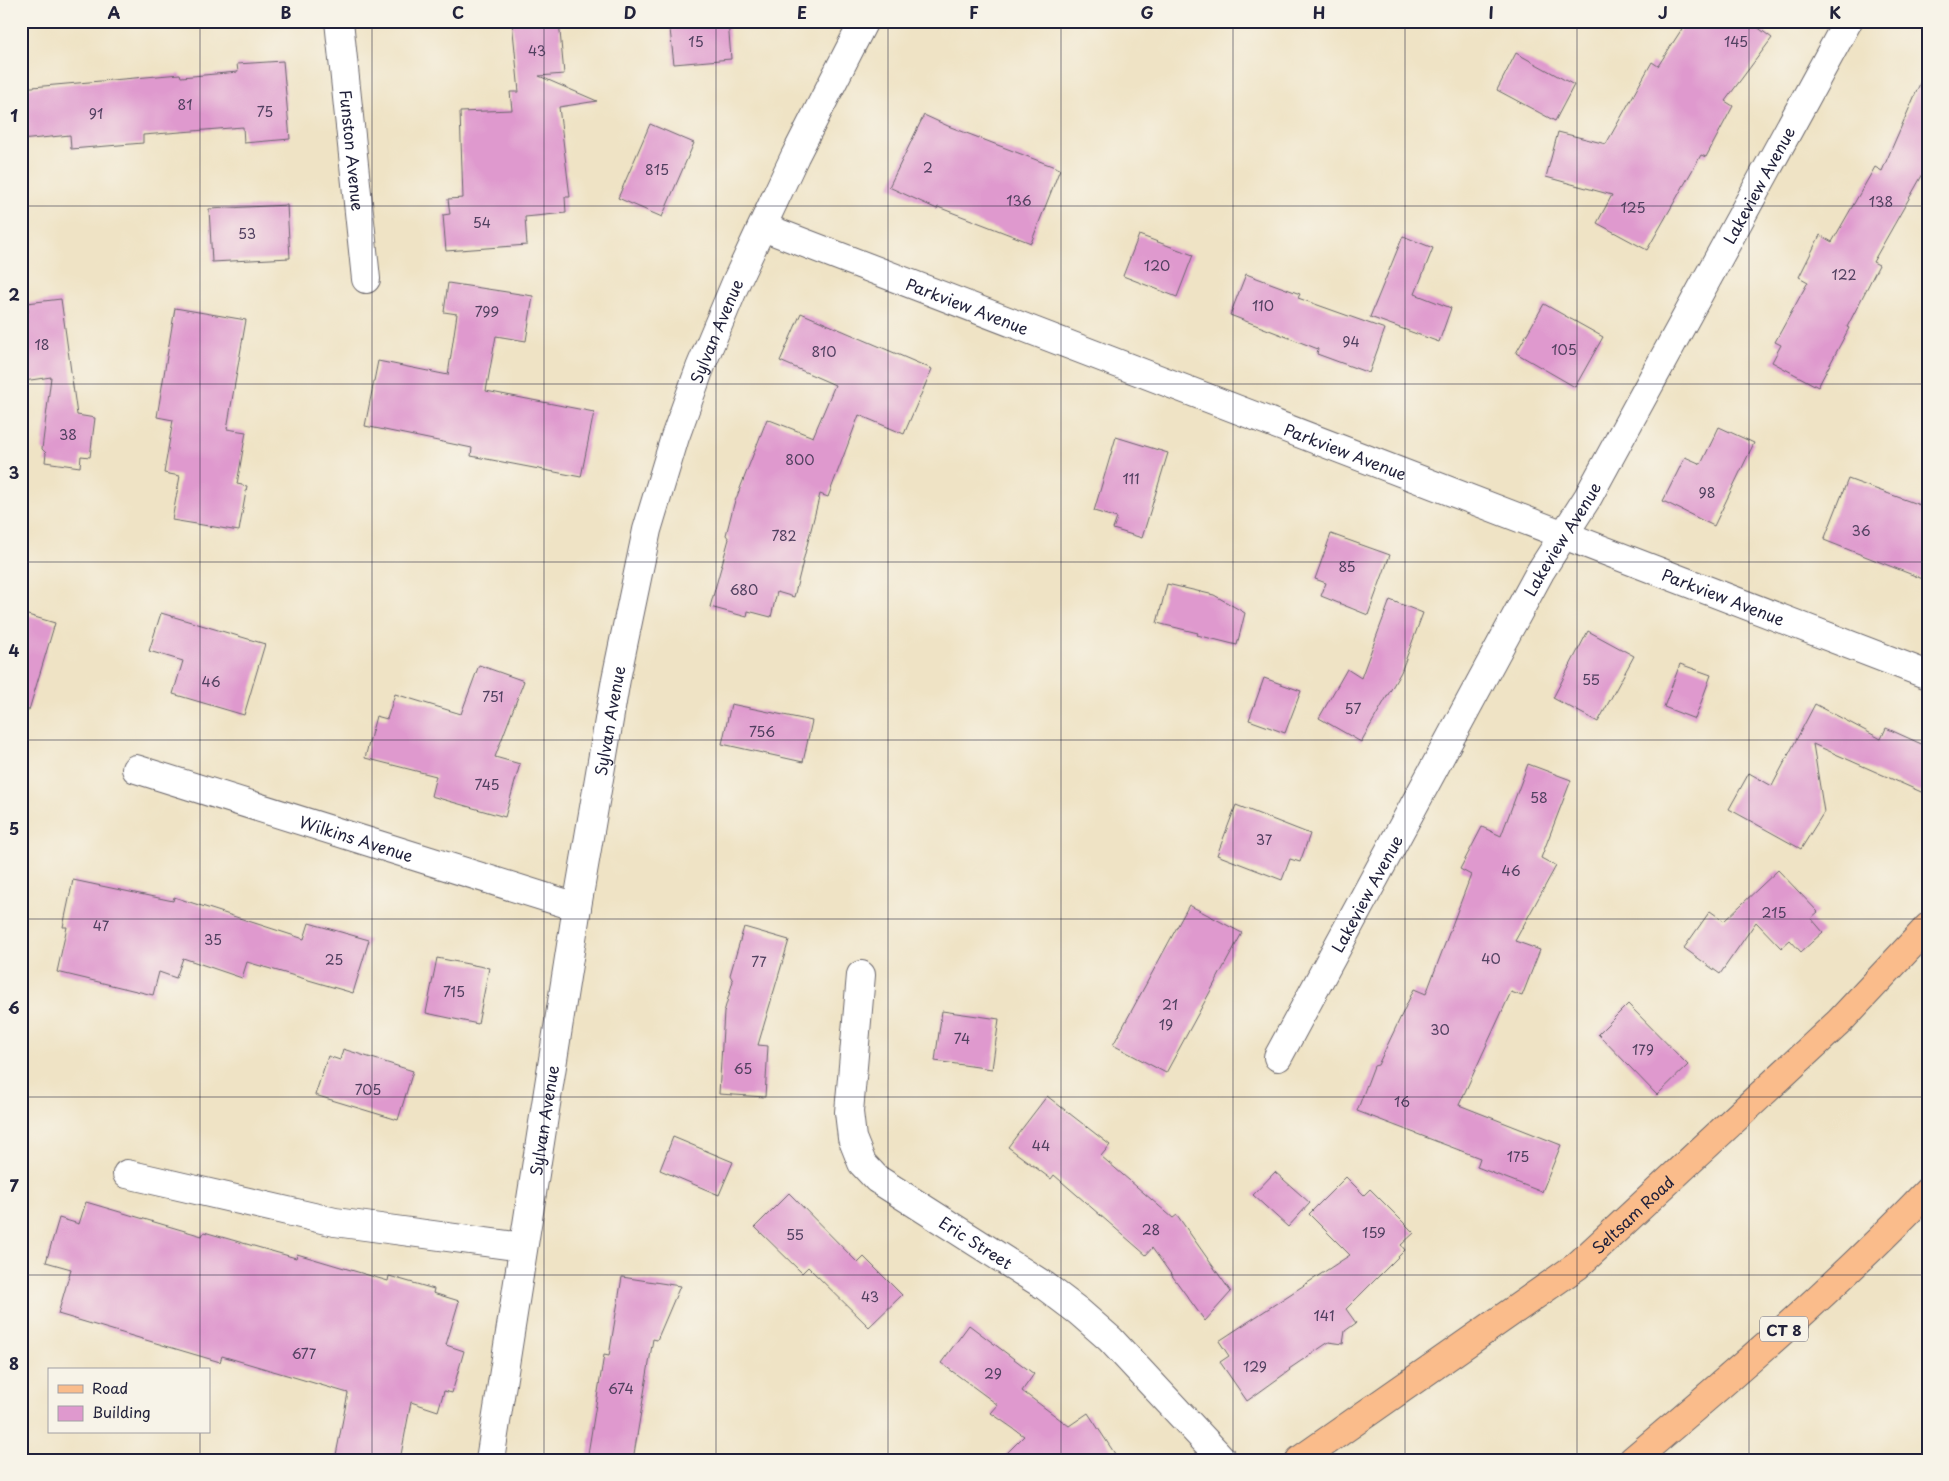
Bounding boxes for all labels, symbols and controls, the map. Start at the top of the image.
text: A [108,0,121,24]
text: B [281,0,292,24]
text: C [452,0,464,24]
text: D [624,0,636,24]
text: E [797,0,807,24]
text: F [969,0,979,24]
text: G [1140,0,1154,24]
text: H [1313,0,1325,24]
text: I [1488,0,1494,24]
text: J [1658,0,1668,24]
text: K [1829,0,1841,24]
house number: 15 [688,31,704,52]
house number: 145 [1724,31,1748,52]
house number: 43 [528,40,546,61]
street label: Funston Avenue [334,89,371,212]
house number: 81 [178,94,192,115]
house number: 75 [257,101,273,122]
text: 1 [10,103,18,127]
house number: 91 [89,103,103,124]
street label: Lakeview Avenue [1717,122,1800,248]
house number: 2 [923,157,933,178]
house number: 815 [645,159,669,180]
house number: 136 [1006,190,1032,211]
house number: 138 [1869,191,1893,212]
house number: 125 [1621,197,1645,218]
house number: 54 [473,212,491,233]
house number: 53 [238,223,256,244]
house number: 120 [1144,255,1170,276]
house number: 122 [1831,264,1857,285]
street label: Parkview Avenue [903,271,1032,340]
street label: Sylvan Avenue [683,275,748,387]
text: 2 [8,282,20,306]
house number: 110 [1252,295,1274,316]
house number: 799 [475,301,500,322]
house number: 94 [1342,331,1360,352]
house number: 18 [34,334,50,355]
house number: 105 [1551,339,1577,360]
house number: 810 [811,341,837,362]
street label: Parkview Avenue [1281,417,1410,486]
house number: 38 [59,424,77,445]
house number: 800 [785,449,815,470]
text: 3 [9,460,19,484]
house number: 111 [1122,468,1140,489]
street label: Lakeview Avenue [1517,477,1606,600]
house number: 98 [1699,482,1715,503]
house number: 36 [1851,520,1871,541]
house number: 782 [772,525,796,546]
house number: 85 [1338,556,1356,577]
street label: Parkview Avenue [1659,562,1788,631]
house number: 680 [730,579,758,600]
text: 4 [9,638,20,662]
street label: Sylvan Avenue [588,663,631,777]
house number: 55 [1582,669,1600,690]
house number: 46 [201,671,221,692]
house number: 751 [482,686,504,707]
house number: 57 [1345,698,1361,719]
house number: 756 [749,721,775,742]
house number: 745 [474,774,500,795]
house number: 58 [1530,787,1548,808]
street label: Wilkins Avenue [297,809,417,867]
text: 5 [9,816,19,840]
house number: 37 [1256,829,1273,850]
street label: Lakeview Avenue [1325,830,1408,956]
house number: 46 [1501,860,1521,881]
house number: 215 [1761,902,1787,923]
house number: 47 [93,915,110,936]
house number: 35 [204,929,222,950]
house number: 40 [1481,948,1501,969]
house number: 25 [325,949,343,970]
house number: 77 [751,951,767,972]
house number: 715 [443,981,465,1002]
house number: 21 [1162,994,1178,1015]
text: 6 [8,995,20,1019]
house number: 19 [1159,1014,1173,1035]
house number: 30 [1430,1019,1450,1040]
house number: 74 [954,1028,970,1049]
house number: 179 [1632,1039,1654,1060]
house number: 65 [734,1058,752,1079]
street label: Sylvan Avenue [523,1063,564,1177]
house number: 705 [355,1079,381,1100]
house number: 16 [1394,1091,1410,1112]
house number: 44 [1032,1135,1050,1156]
house number: 175 [1507,1146,1529,1167]
street label: Seltsam Road [1586,1170,1679,1259]
text: 7 [9,1173,19,1197]
street label: Eric Street [935,1210,1018,1275]
house number: 28 [1142,1219,1160,1240]
house number: 159 [1362,1222,1386,1243]
house number: 55 [786,1224,804,1245]
house number: 43 [861,1286,879,1307]
house number: 141 [1314,1305,1334,1326]
road number: CT 8 [1760,1316,1808,1342]
house number: 677 [292,1343,317,1364]
text: 8 [9,1351,19,1375]
house number: 129 [1243,1356,1267,1377]
house number: 29 [984,1363,1002,1384]
legend [48,1368,210,1434]
text: Road [92,1376,128,1399]
house number: 674 [608,1378,634,1399]
text: Building [92,1400,151,1423]

